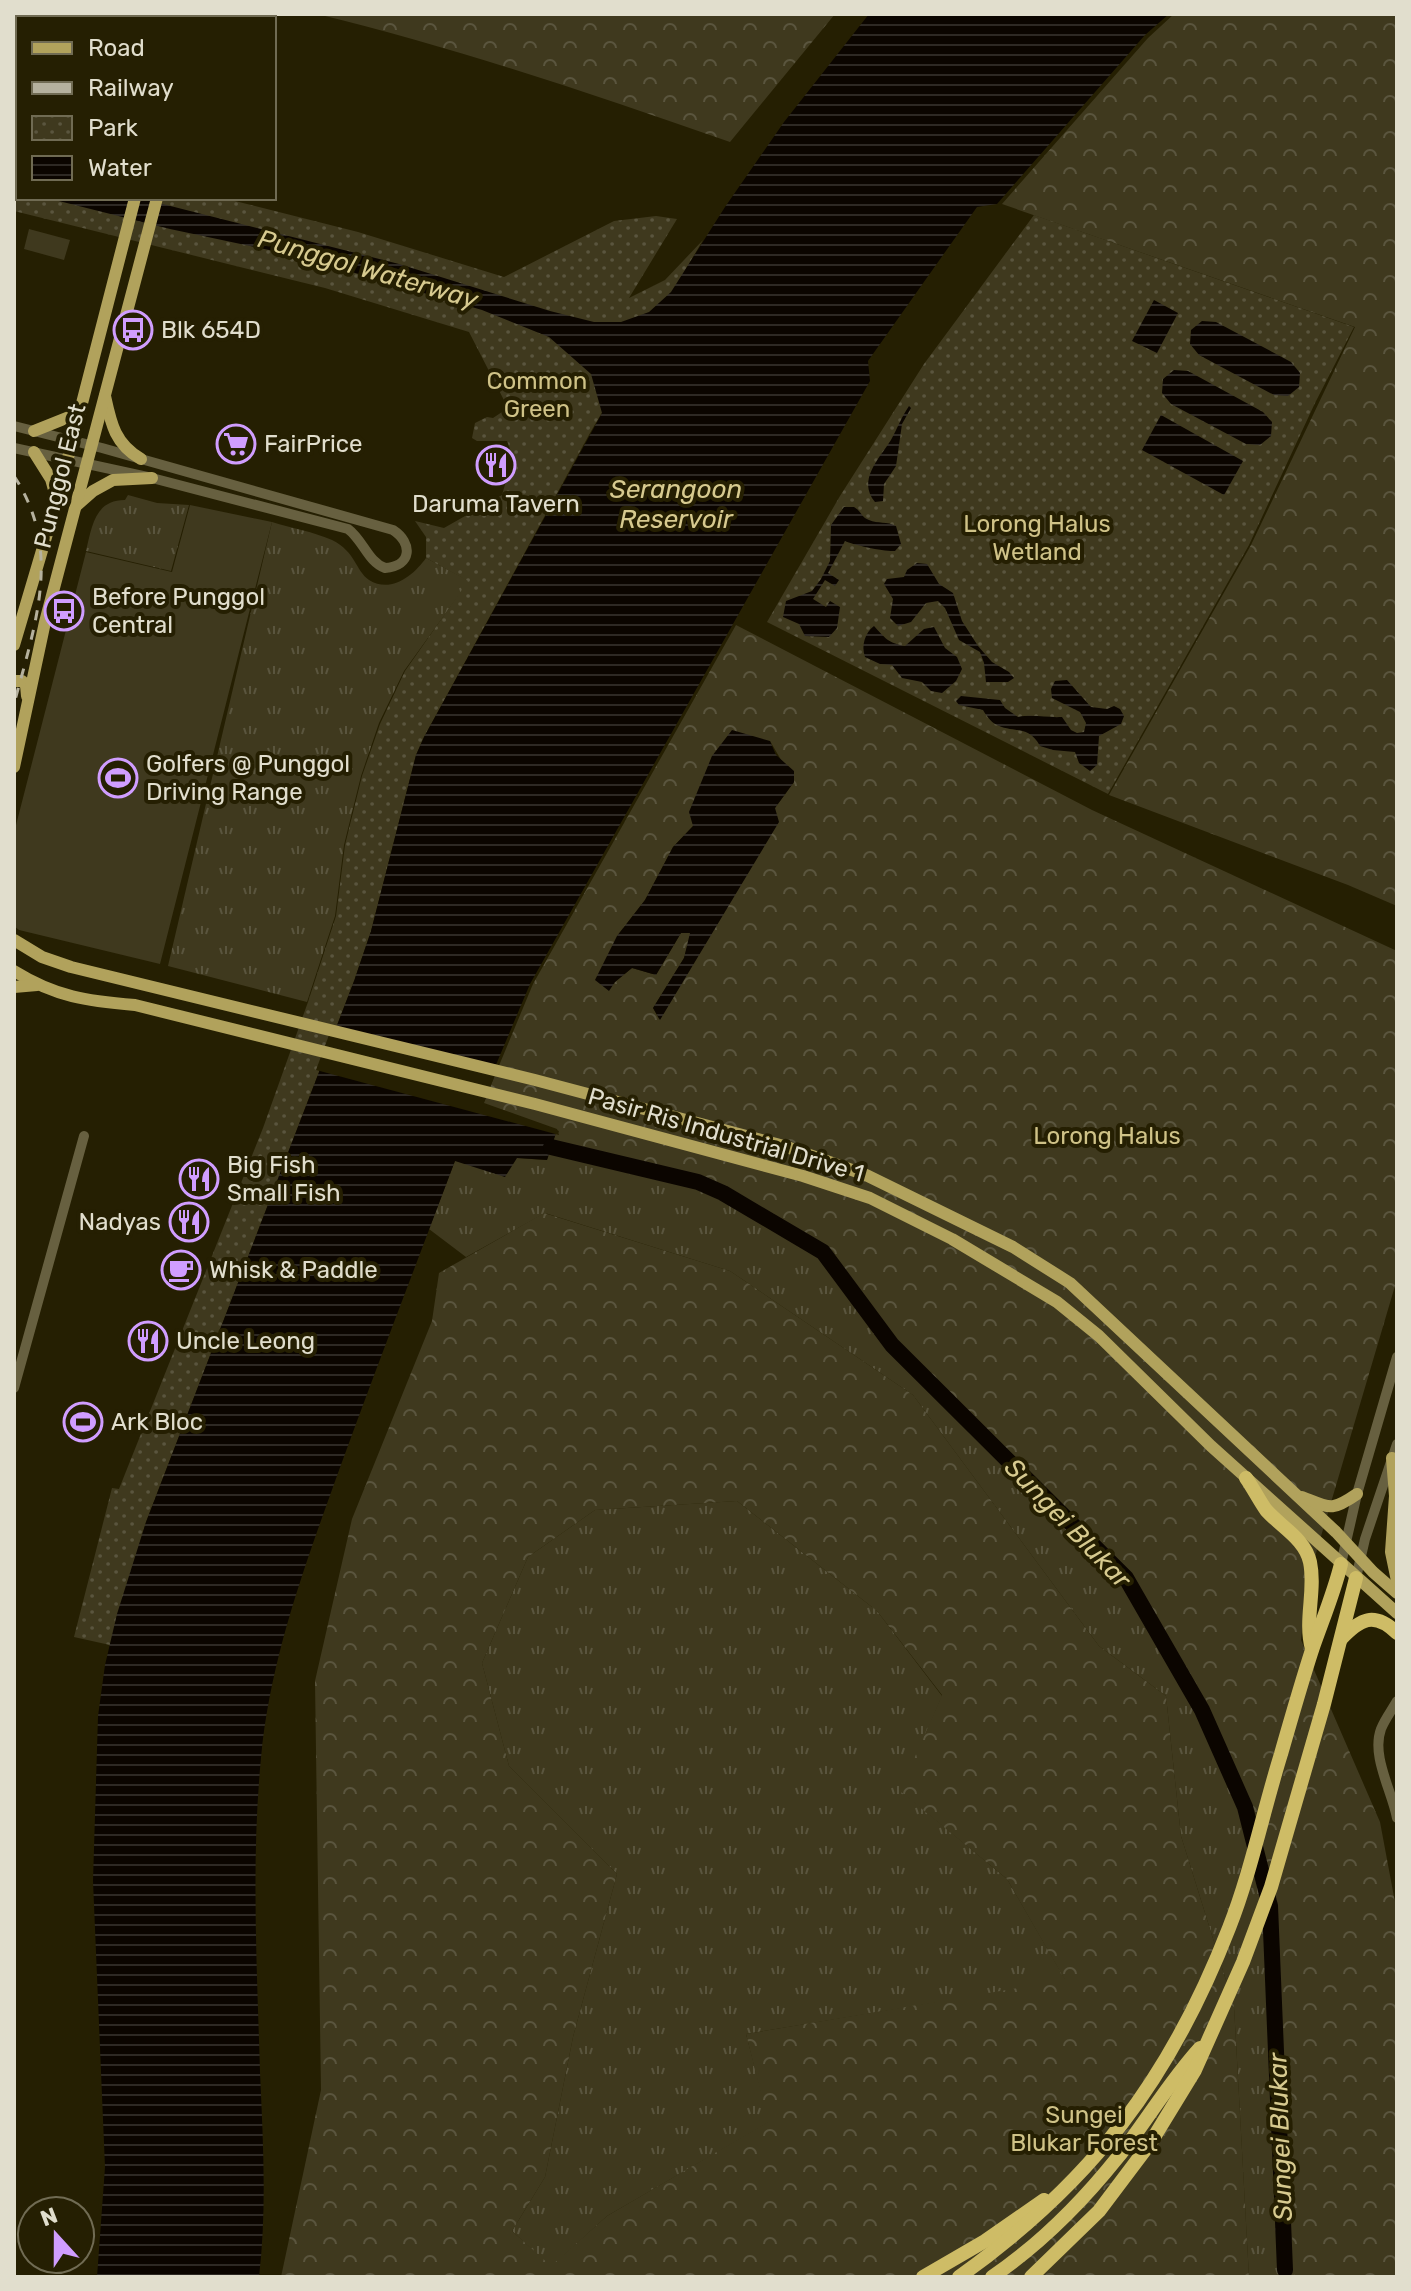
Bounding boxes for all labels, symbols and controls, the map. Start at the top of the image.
legend [16,16,276,200]
text: Road [88,34,145,62]
text: Railway [88,74,174,102]
text: Park [88,114,139,142]
text: Water [88,154,152,182]
water label: Punggol Waterway [254,223,482,316]
bus stop icon: Blk 654D [112,309,154,351]
place label: Blk 654D [161,316,261,344]
park label: Common Green [487,367,587,423]
street label: Punggol East [29,401,91,551]
supermarket icon: FairPrice [215,423,257,465]
place label: FairPrice [264,430,363,458]
restaurant icon: Daruma Tavern [475,444,517,486]
water label: Serangoon Reservoir [610,474,742,535]
place label: Daruma Tavern [412,490,580,518]
park label: Lorong Halus Wetland [963,510,1111,566]
place label: Before Punggol Central [92,583,265,639]
bus stop icon: Before Punggol Central [43,590,85,632]
place label: Golfers @ Punggol Driving Range [146,750,350,806]
sports icon: Golfers @ Punggol Driving Range [97,757,139,799]
street label: Pasir Ris Industrial Drive 1 [585,1082,867,1188]
park label: Lorong Halus [1033,1122,1181,1150]
place label: Big Fish Small Fish [227,1151,341,1207]
restaurant icon: Big Fish Small Fish [178,1158,220,1200]
restaurant icon: Nadyas [168,1201,210,1243]
place label: Nadyas [79,1208,161,1236]
cafe icon: Whisk & Paddle [160,1249,202,1291]
place label: Whisk & Paddle [209,1256,378,1284]
restaurant icon: Uncle Leong [127,1320,169,1362]
place label: Uncle Leong [176,1327,315,1355]
sports icon: Ark Bloc [62,1401,104,1443]
place label: Ark Bloc [111,1408,203,1436]
water label: Sungei Blukar [998,1452,1138,1595]
water label: Sungei Blukar [1262,2051,1299,2222]
park label: Sungei Blukar Forest [1010,2101,1158,2157]
north arrow [16,2195,96,2275]
text: N [37,2201,61,2232]

